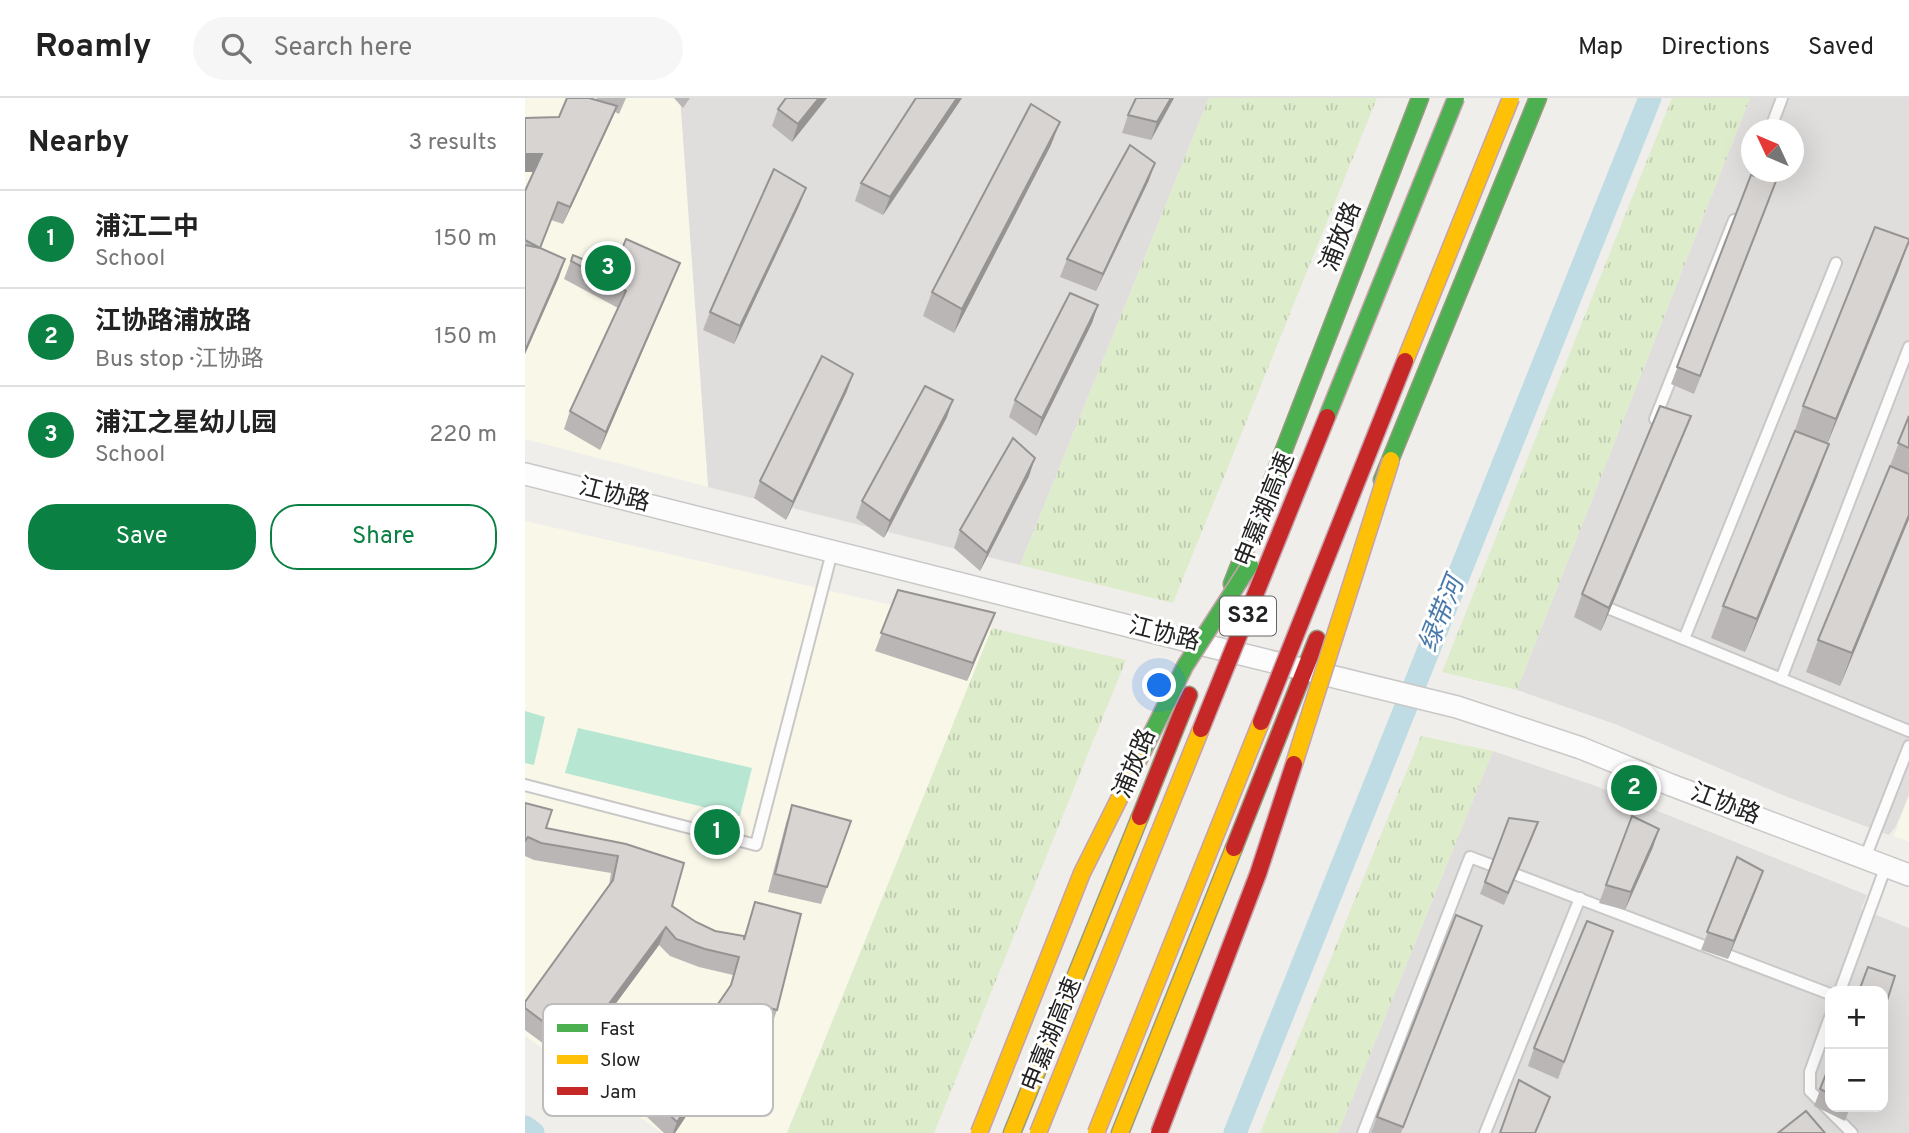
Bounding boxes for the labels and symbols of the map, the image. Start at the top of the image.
north arrow [1741,119,1804,182]
street label: 浦放路 [1315,198,1369,276]
pin: 3 [585,242,631,294]
street label: 申嘉湖高速 [1230,449,1302,571]
street label: 江协路 [575,473,653,519]
water label: 绿带河 [1413,568,1475,657]
road number: S32 [1220,596,1276,636]
street label: 江协路 [1125,612,1203,658]
your location [1142,668,1176,702]
street label: 浦放路 [1109,725,1163,803]
pin: 2 [1611,762,1657,814]
street label: 江协路 [1686,778,1764,832]
pin: 1 [694,806,740,858]
street label: 申嘉湖高速 [1017,974,1089,1096]
legend [543,1004,773,1116]
text: Fast [600,1018,635,1042]
text: Slow [600,1049,640,1073]
text: Jam [600,1081,637,1105]

